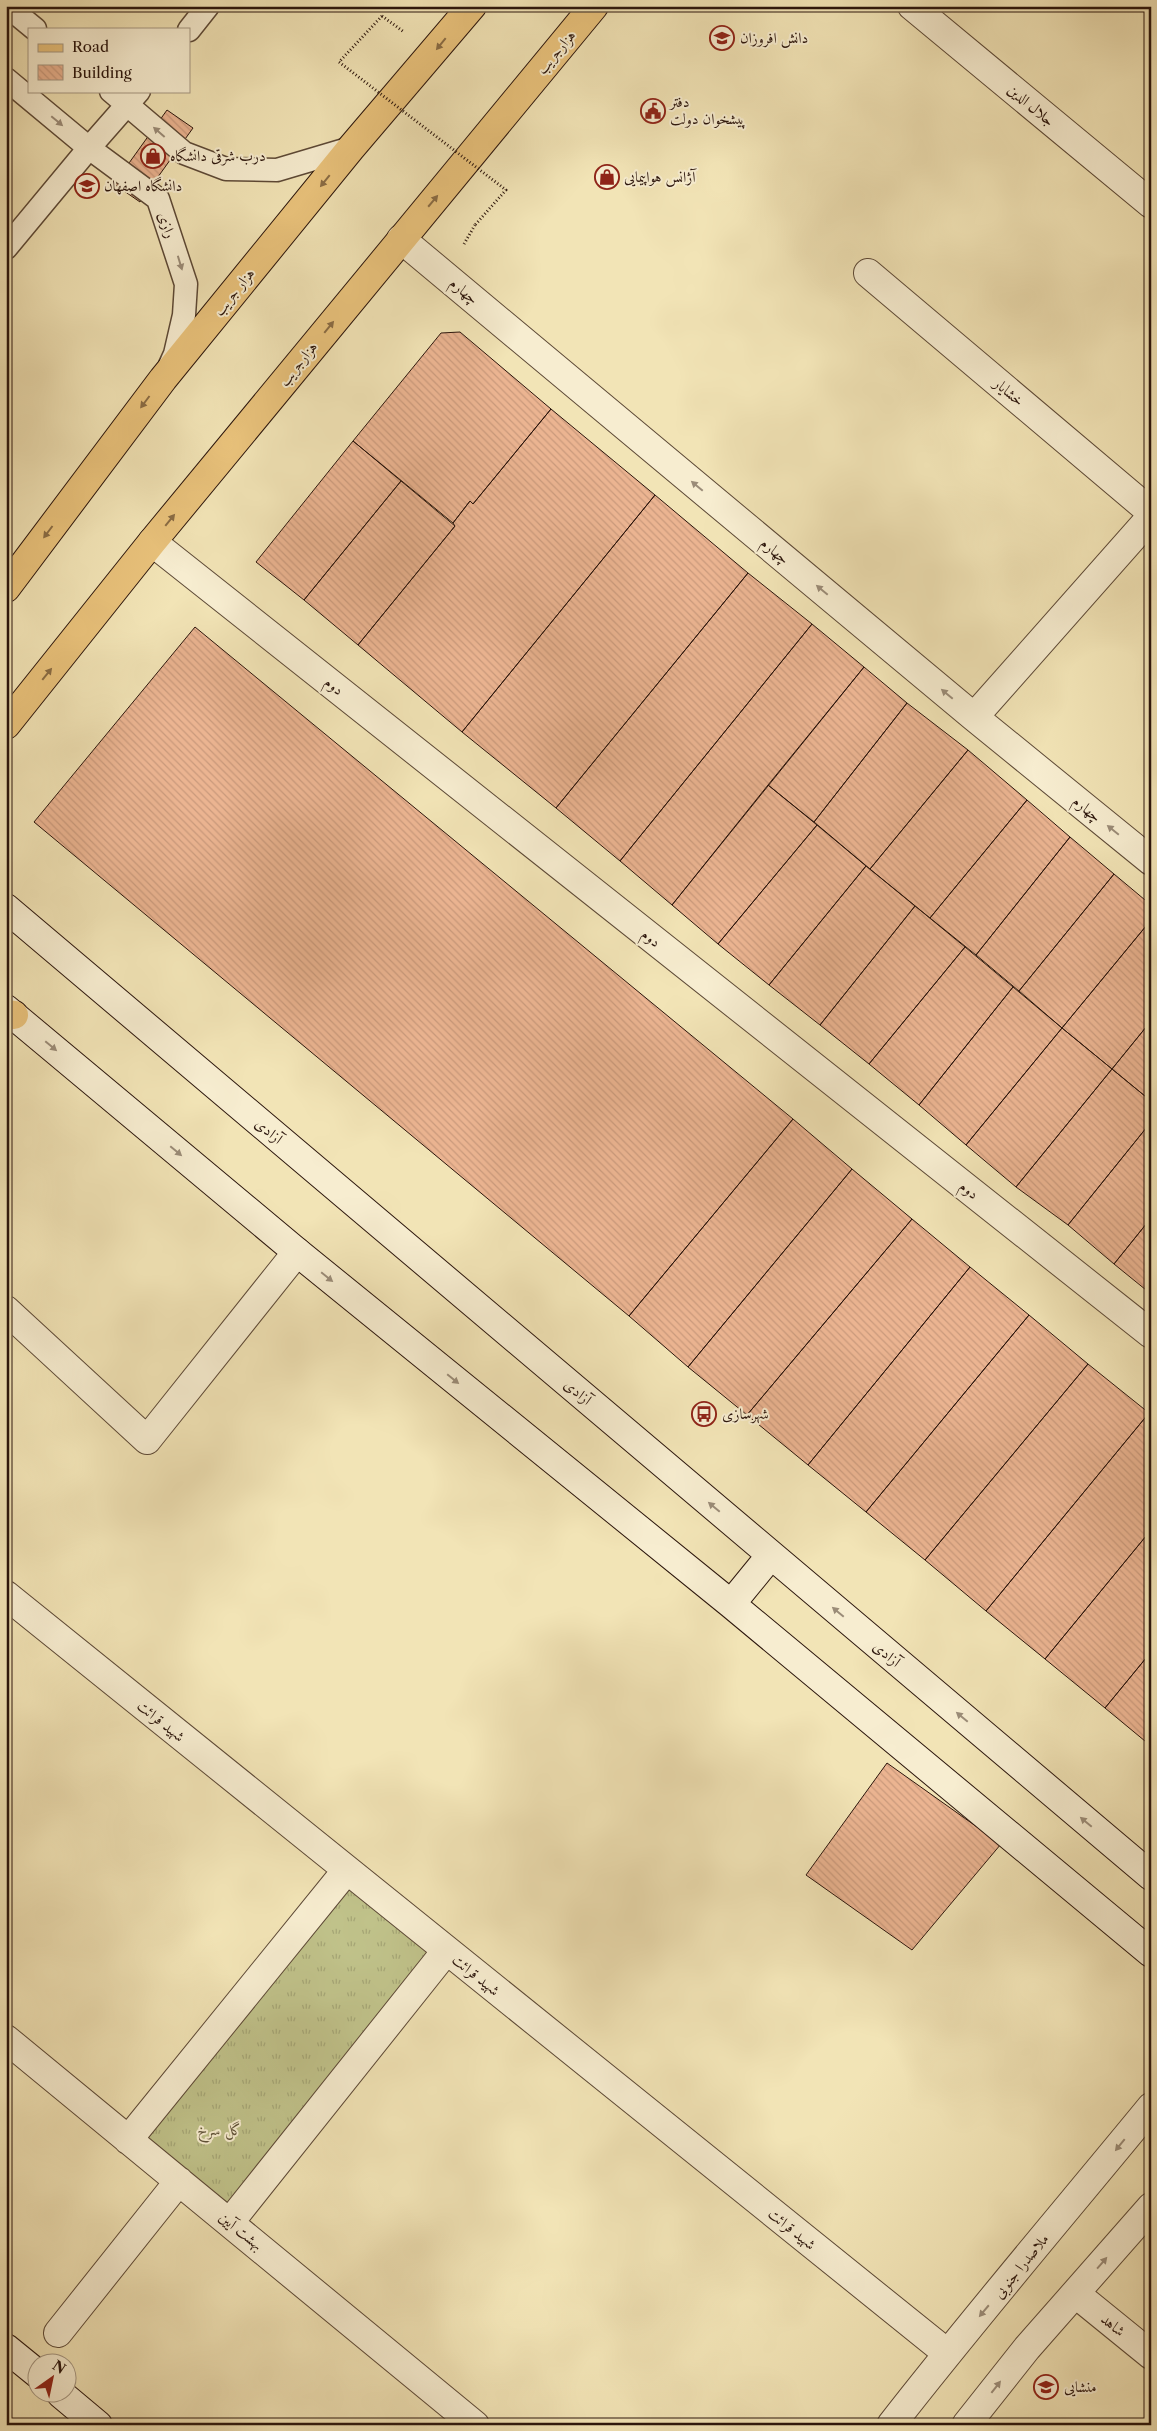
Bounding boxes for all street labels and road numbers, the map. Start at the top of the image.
street label: هزارجریب [532,26,580,78]
street label: جلال الدین [1004,79,1059,130]
street label: رازی [154,209,181,241]
street label: هزار جریب [209,264,259,320]
street label: چهارم [443,273,483,311]
street label: هزارجریب [274,338,322,390]
street label: خشایار [989,372,1028,410]
street label: چهارم [754,533,794,571]
street label: دوم [318,672,348,702]
street label: چهارم [1066,791,1106,829]
street label: دوم [635,924,665,954]
street label: آزادی [251,1113,289,1149]
street label: دوم [953,1176,983,1206]
street label: آزادی [560,1374,598,1410]
street label: آزادی [869,1636,907,1672]
street label: شهید قرائت [133,1696,189,1746]
street label: شهید قرائت [448,1950,504,2000]
street label: شهید قرائت [764,2204,820,2254]
street label: بهشت آیین [215,2207,267,2255]
street label: ملاصدرا جنوبی [989,2229,1054,2303]
street label: شاهد [1097,2309,1129,2340]

